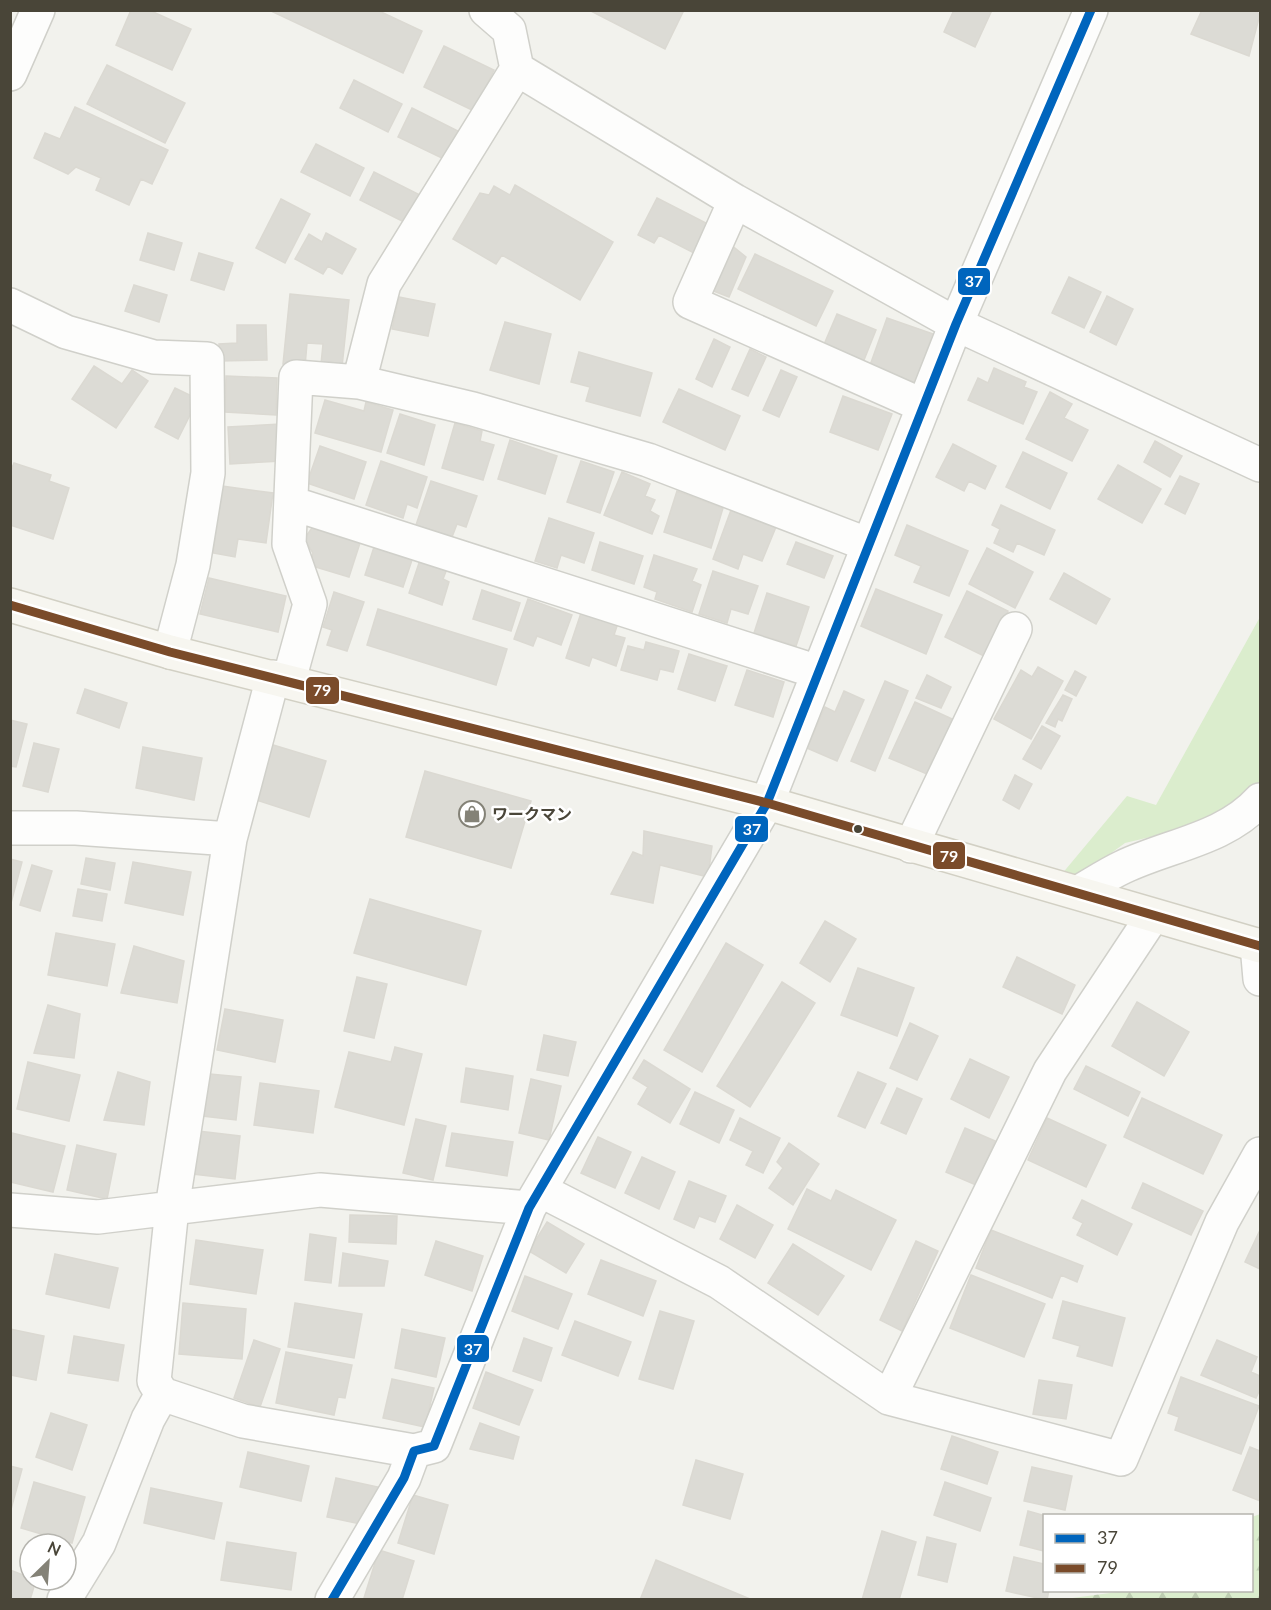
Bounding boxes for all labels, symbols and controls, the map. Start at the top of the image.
line badge: 37 [957,267,991,296]
text: 37 [965,271,983,290]
line badge: 79 [305,676,340,705]
text: 79 [313,680,331,699]
shop icon: ワークマン [457,799,487,829]
place label: ワークマン [492,804,572,823]
line badge: 37 [734,815,769,843]
text: 37 [743,819,761,838]
unlabelled marker [852,823,864,835]
line badge: 79 [932,841,966,870]
text: 79 [940,846,958,865]
line badge: 37 [456,1334,490,1363]
text: 37 [464,1339,482,1358]
legend [1043,1514,1253,1592]
text: 37 [1097,1526,1118,1548]
north arrow [18,1532,78,1592]
text: N [45,1537,64,1559]
text: 79 [1097,1556,1118,1578]

